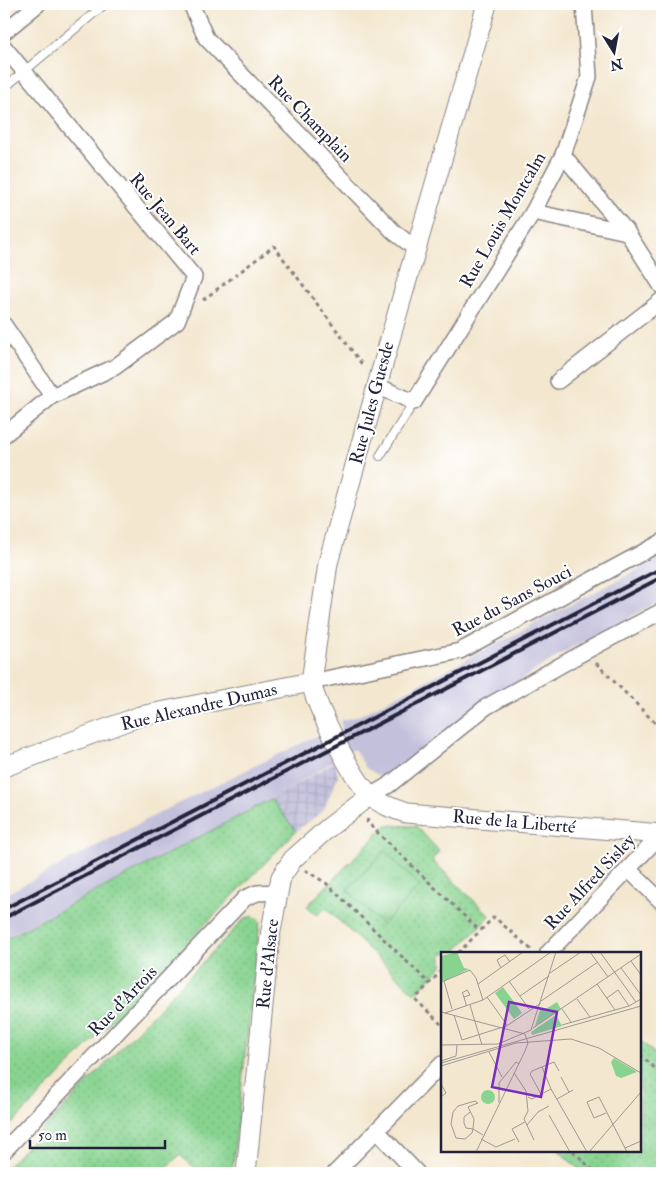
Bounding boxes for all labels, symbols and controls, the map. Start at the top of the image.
north arrow [588,28,638,78]
text: N [608,55,625,74]
street label: Rue Champlain [263,71,357,167]
street label: Rue Louis Montcalm [455,148,551,292]
street label: Rue Jean Bart [124,168,206,260]
street label: Rue Jules Guesde [345,339,400,467]
street label: Rue du Sans Souci [448,560,576,642]
street label: Rue Alexandre Dumas [119,678,279,736]
street label: Rue de la Liberté [451,805,577,839]
street label: Rue Alfred Sisley [540,828,641,935]
street label: Rue d'Alsace [252,917,284,1010]
inset map [441,952,641,1152]
street label: Rue d'Artois [84,961,162,1041]
scale bar [30,1117,165,1149]
text: 50 m [38,1126,67,1145]

